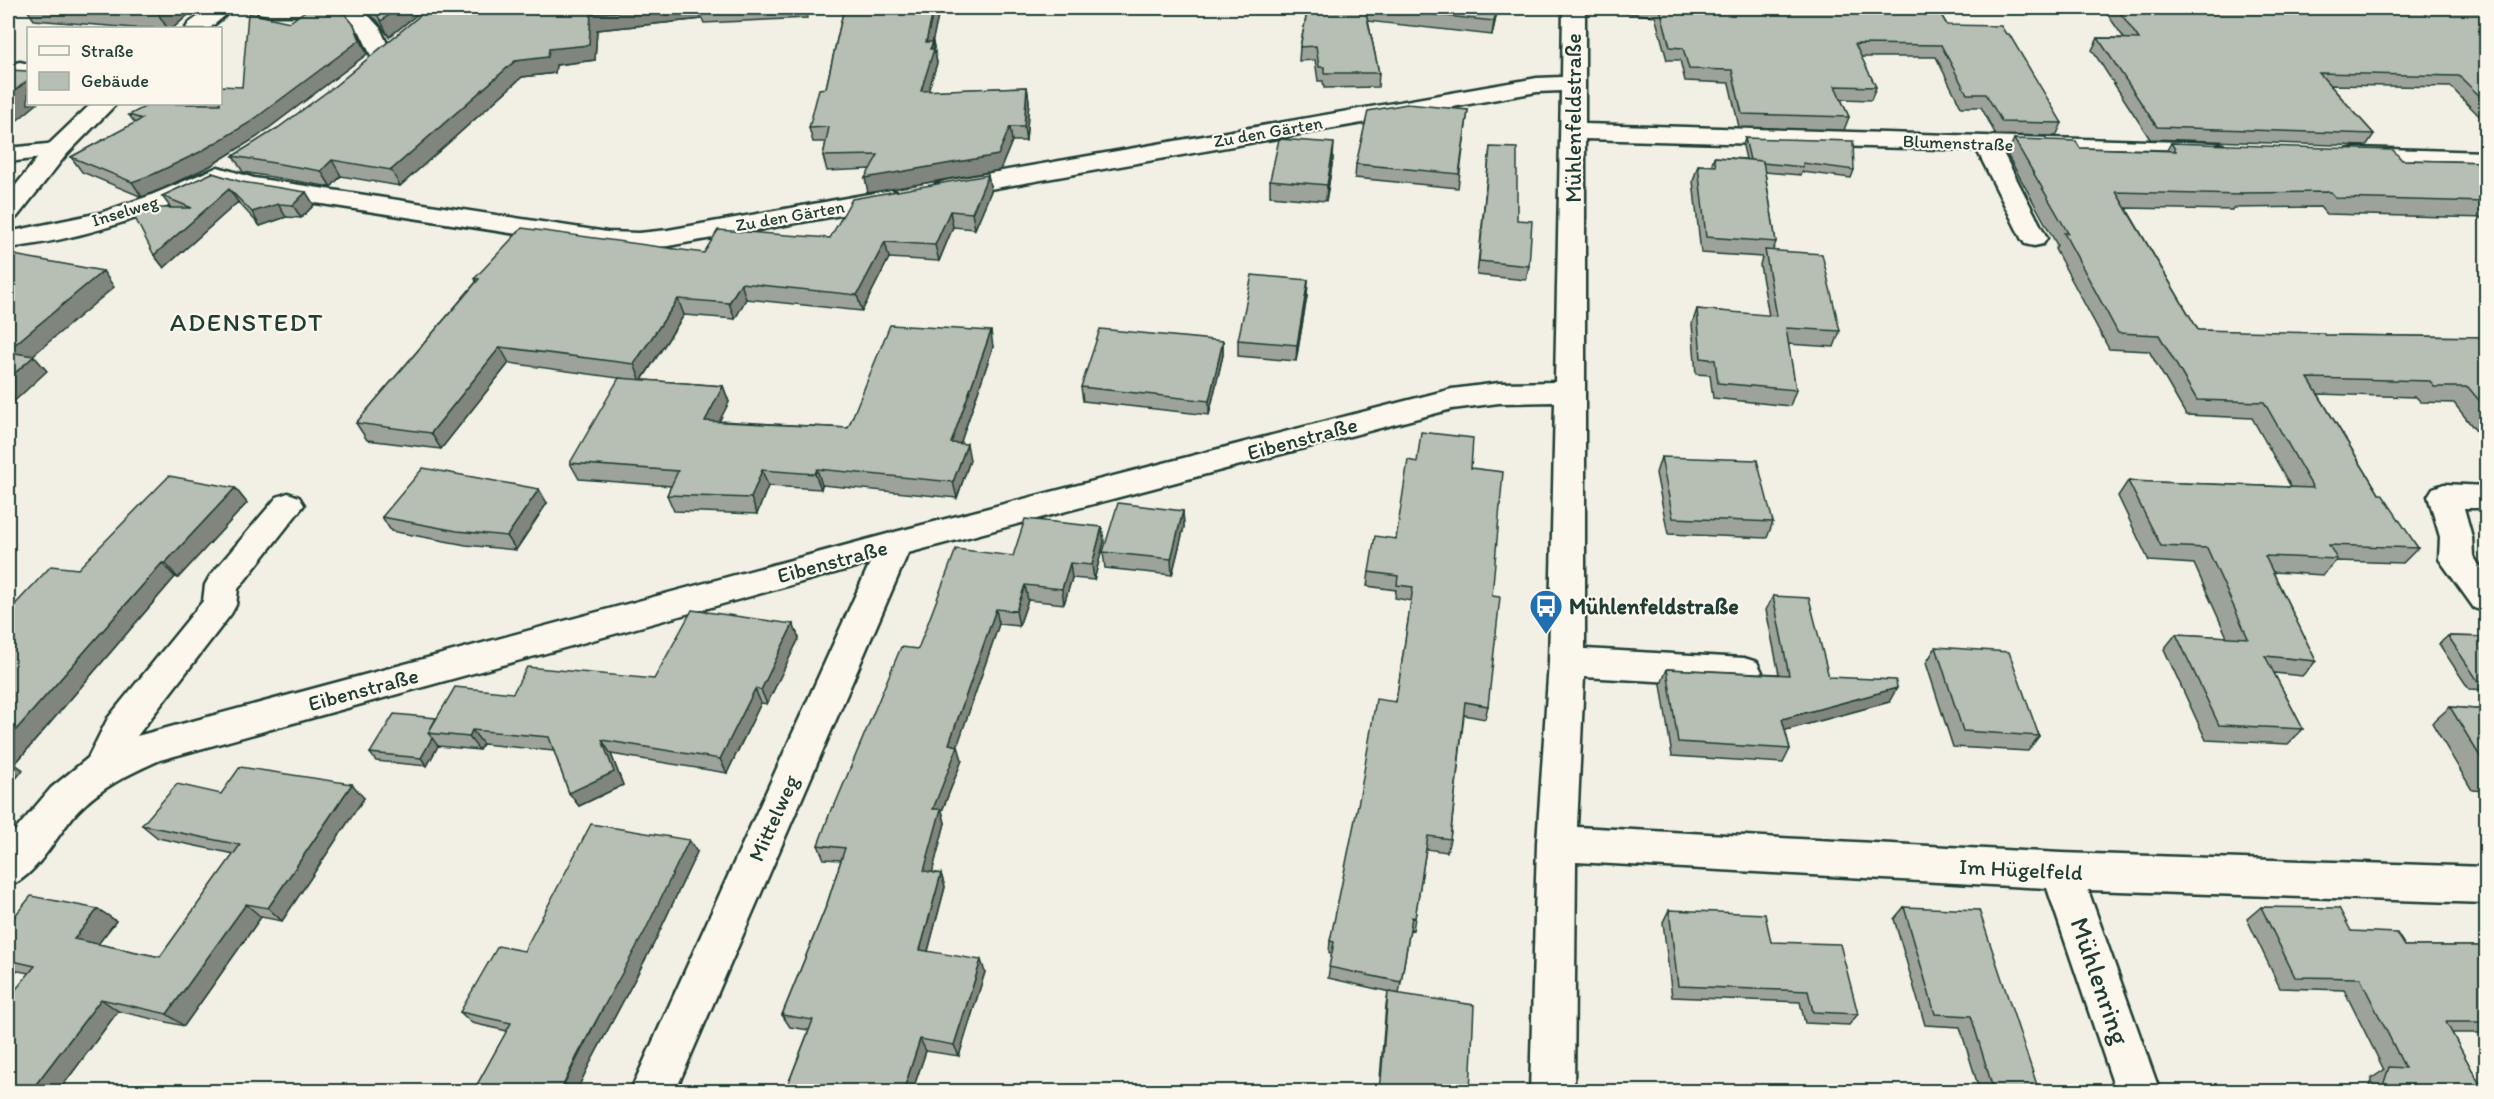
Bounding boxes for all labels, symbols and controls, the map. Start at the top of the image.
legend [27,27,222,105]
street label: Mühlenfeldstraße [1560,33,1587,203]
text: Straße [81,40,134,62]
text: Gebäude [81,70,149,92]
street label: Zu den Gärten [1212,112,1325,152]
street label: Blumenstraße [1902,130,2014,156]
street label: Inselweg [89,190,162,232]
street label: Zu den Gärten [734,196,847,236]
district label: ADENSTEDT [170,306,324,338]
street label: Eibenstraße [1244,411,1360,466]
street label: Eibenstraße [774,534,890,589]
bus stop icon: Mühlenfeldstraße [1528,588,1564,635]
place label: Mühlenfeldstraße [1569,593,1739,620]
street label: Eibenstraße [305,662,421,717]
street label: Mittelweg [742,770,805,866]
street label: Im Hügelfeld [1958,853,2084,886]
street label: Mühlenring [2063,913,2138,1049]

